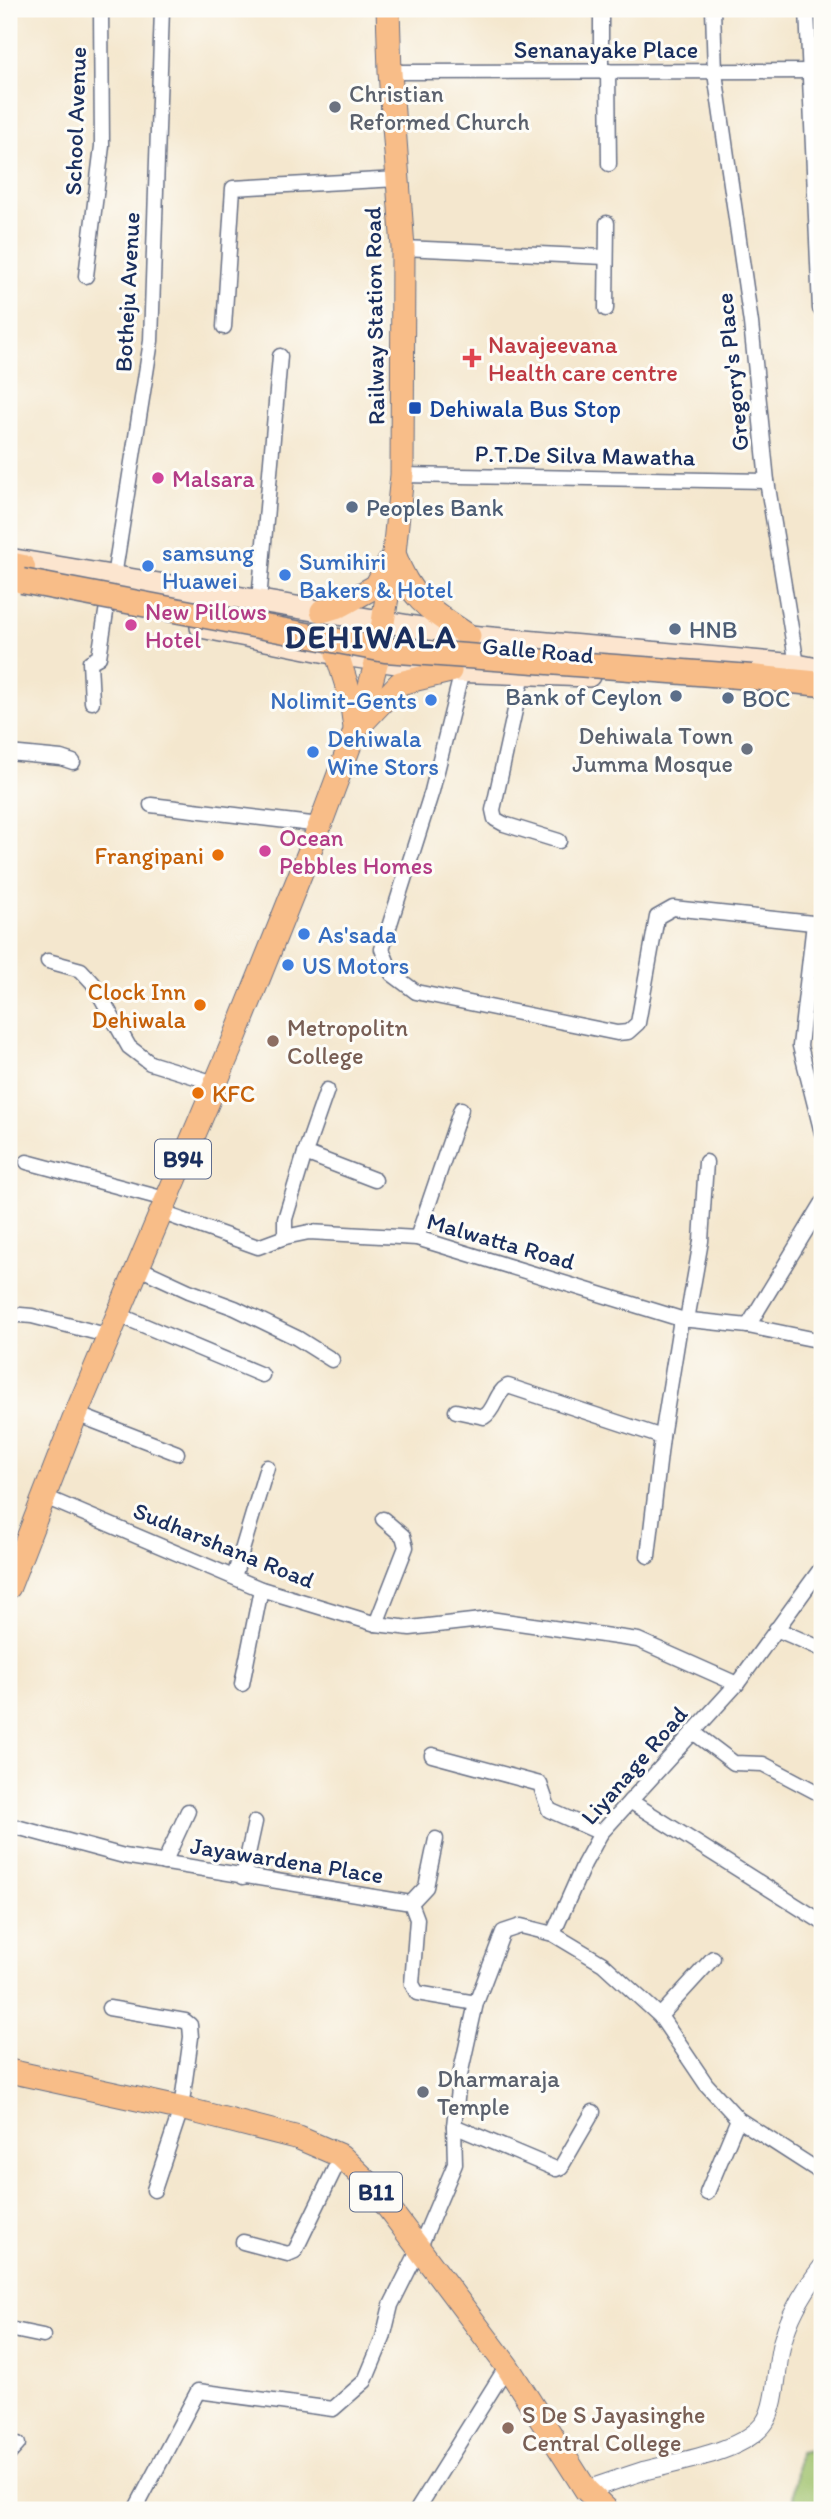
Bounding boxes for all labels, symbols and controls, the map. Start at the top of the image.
street label: Senanayake Place [514,35,698,64]
street label: School Avenue [58,46,92,196]
place label: Christian Reformed Church [349,79,530,136]
marker: Christian Reformed Church [327,99,343,115]
street label: Railway Station Road [358,206,390,426]
street label: Botheju Avenue [108,211,146,373]
street label: Gregory's Place [709,291,755,453]
place label: Navajeevana Health care centre [488,330,678,387]
marker: Navajeevana Health care centre [462,348,482,368]
place label: Dehiwala Bus Stop [429,394,621,423]
marker: Dehiwala Bus Stop [407,400,423,416]
street label: P.T.De Silva Mawatha [474,439,696,471]
place label: Malsara [172,464,255,493]
marker: Malsara [150,470,166,486]
place label: Peoples Bank [366,493,504,522]
marker: Peoples Bank [344,499,360,515]
place label: samsung Huawei [162,538,255,595]
place label: Sumihiri Bakers & Hotel [299,547,453,604]
marker: samsung Huawei [140,558,156,574]
marker: Sumihiri Bakers & Hotel [277,567,293,583]
place label: New Pillows Hotel [145,597,267,654]
place label: HNB [689,615,738,644]
marker: New Pillows Hotel [123,617,139,633]
district label: DEHIWALA [284,618,458,656]
marker: HNB [667,621,683,637]
street label: Galle Road [481,631,595,669]
place label: Bank of Ceylon [505,682,662,711]
place label: BOC [742,684,790,713]
place label: Nolimit-Gents [270,686,417,715]
marker: Bank of Ceylon [668,688,684,704]
marker: BOC [720,690,736,706]
marker: Nolimit-Gents [423,692,439,708]
place label: Dehiwala Town Jumma Mosque [572,721,733,778]
place label: Dehiwala Wine Stors [327,724,439,781]
marker: Dehiwala Town Jumma Mosque [739,741,755,757]
marker: Dehiwala Wine Stors [305,744,321,760]
place label: Ocean Pebbles Homes [279,823,433,880]
place label: Frangipani [95,841,204,870]
marker: Ocean Pebbles Homes [257,843,273,859]
marker: Frangipani [210,847,226,863]
place label: As'sada [318,920,397,949]
marker: As'sada [296,926,312,942]
place label: US Motors [302,951,409,980]
marker: US Motors [280,957,296,973]
place label: Clock Inn Dehiwala [87,977,186,1034]
marker: Clock Inn Dehiwala [192,997,208,1013]
place label: Metropolitn College [287,1013,408,1070]
marker: Metropolitn College [265,1033,281,1049]
place label: KFC [212,1079,255,1108]
marker: KFC [190,1085,206,1101]
road number: B94 [155,1140,211,1178]
street label: Malwatta Road [423,1206,579,1276]
street label: Sudharshana Road [129,1495,319,1595]
street label: Liyanage Road [574,1700,694,1830]
street label: Jayawardena Place [188,1830,386,1890]
place label: Dharmaraja Temple [437,2064,560,2121]
marker: Dharmaraja Temple [415,2084,431,2100]
road number: B11 [350,2172,402,2212]
place label: S De S Jayasinghe Central College [522,2400,706,2457]
marker: S De S Jayasinghe Central College [500,2420,516,2436]

